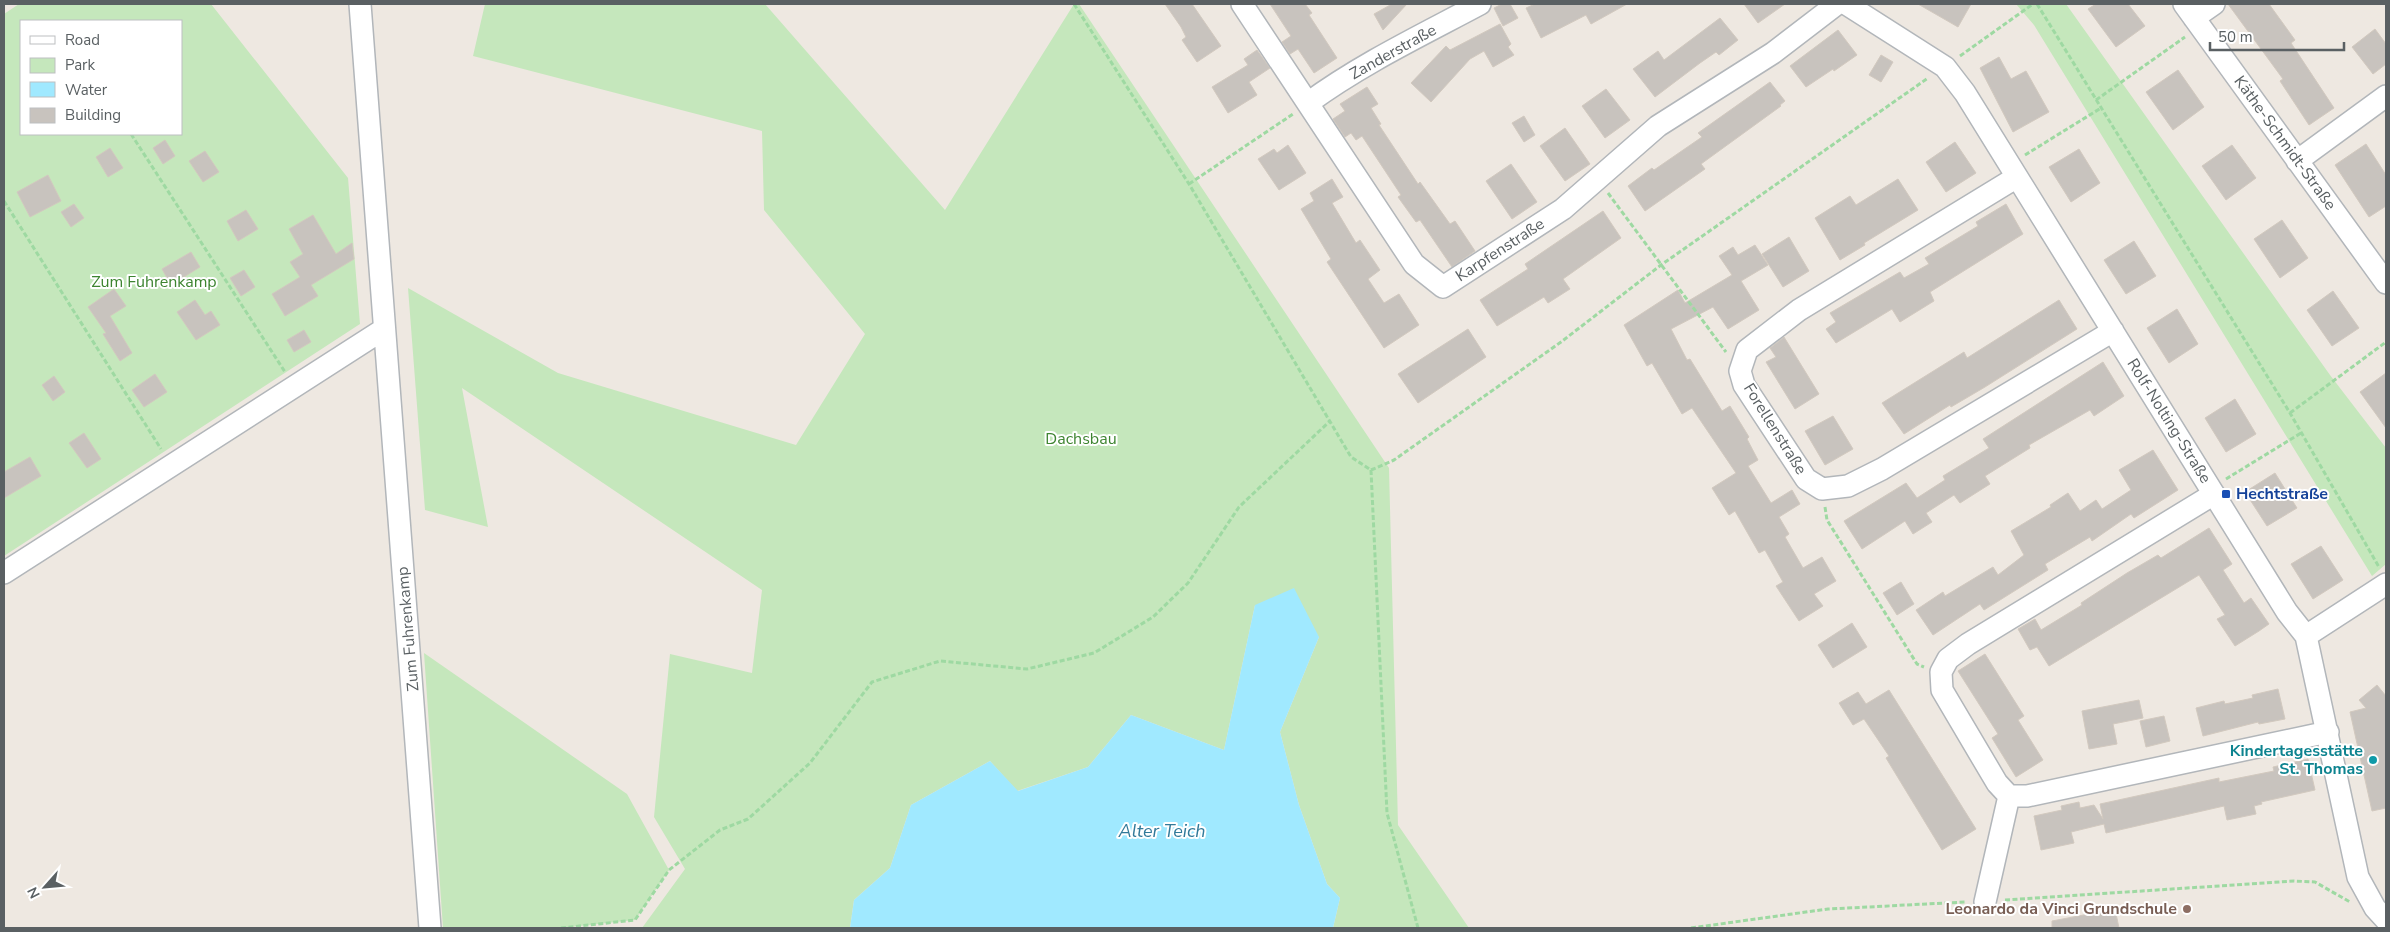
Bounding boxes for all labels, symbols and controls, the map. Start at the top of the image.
street label: Zanderstraße [1346,19,1440,85]
legend [20,20,182,135]
scale bar [2210,20,2344,52]
text: 50 m [2218,27,2253,47]
text: Road [65,30,100,50]
text: Park [65,55,95,75]
street label: Käthe-Schmidt-Straße [2229,71,2341,215]
text: Water [65,80,108,100]
text: Building [65,105,121,125]
street label: Karpfenstraße [1451,213,1549,287]
park label: Zum Fuhrenkamp [91,271,217,293]
street label: Rolf-Nolting-Straße [2122,354,2216,488]
street label: Forellenstraße [1738,379,1812,479]
park label: Dachsbau [1045,428,1117,450]
place label: Hechtstraße [2236,483,2328,505]
marker: Hechtstraße [2220,488,2232,500]
street label: Zum Fuhrenkamp [392,566,424,692]
place label: Kindertagesstätte St. Thomas [2230,740,2363,780]
marker: Kindertagesstätte St. Thomas [2367,754,2379,766]
water label: Alter Teich [1118,819,1205,843]
north arrow [20,862,70,912]
text: N [23,884,45,902]
place label: Leonardo da Vinci Grundschule [1945,898,2177,920]
marker: Leonardo da Vinci Grundschule [2181,903,2193,915]

